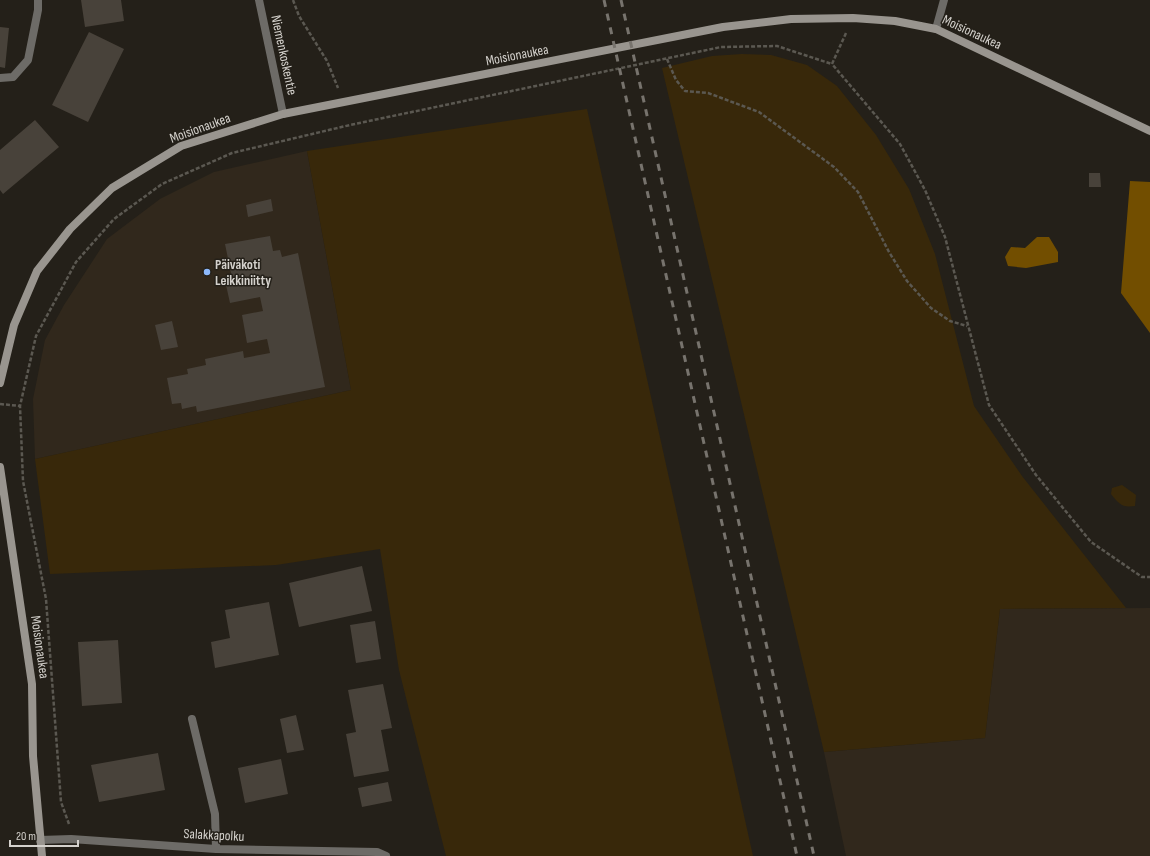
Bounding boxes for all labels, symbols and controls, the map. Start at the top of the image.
street label: Moisionaukea [940,11,1004,53]
street label: Niemenkoskentie [267,13,301,97]
street label: Moisionaukea [484,41,550,69]
street label: Moisionaukea [167,109,233,147]
place label: Päiväkoti Leikkiniitty [215,256,271,289]
marker: Päiväkoti Leikkiniitty [202,267,212,277]
street label: Moisionaukea [27,614,53,680]
scale bar [10,822,78,848]
street label: Salakkapolku [183,825,245,845]
text: 20 m [16,829,36,844]

